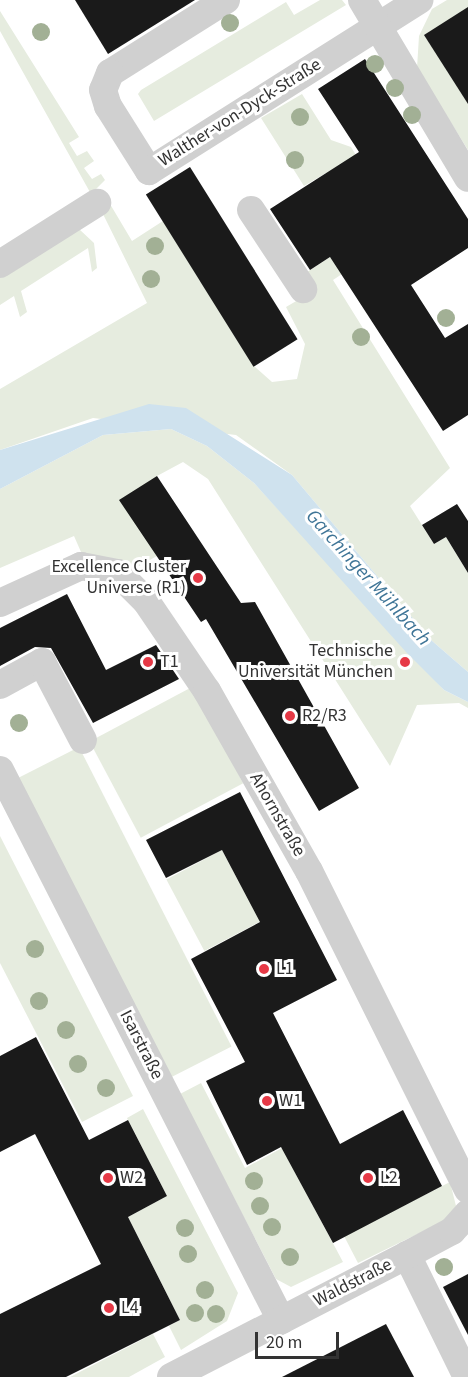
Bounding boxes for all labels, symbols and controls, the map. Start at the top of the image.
street label: Walther-von-Dyck-Straße [155,54,325,172]
water label: Garchinger Mühlbach [300,505,436,651]
place label: Excellence Cluster Universe (R1) [51,557,186,600]
marker: Excellence Cluster Universe (R1) [191,571,205,585]
place label: Technische Universität München [238,641,393,684]
place label: T1 [160,651,179,673]
marker: T1 [141,655,155,669]
marker: Technische Universität München [398,655,412,669]
place label: R2/R3 [302,705,347,727]
marker: R2/R3 [283,709,297,723]
street label: Ahornstraße [244,769,310,861]
place label: L1 [276,958,294,980]
marker: L1 [257,962,271,976]
street label: Isarstraße [114,1007,168,1083]
place label: W1 [279,1090,302,1112]
marker: W1 [260,1094,274,1108]
place label: W2 [120,1167,143,1189]
place label: L2 [380,1167,398,1189]
marker: W2 [101,1171,115,1185]
marker: L2 [361,1171,375,1185]
street label: Waldstraße [310,1254,396,1312]
place label: L4 [121,1297,139,1319]
marker: L4 [102,1301,116,1315]
scale bar [258,1320,342,1358]
text: 20 m [266,1330,302,1355]

